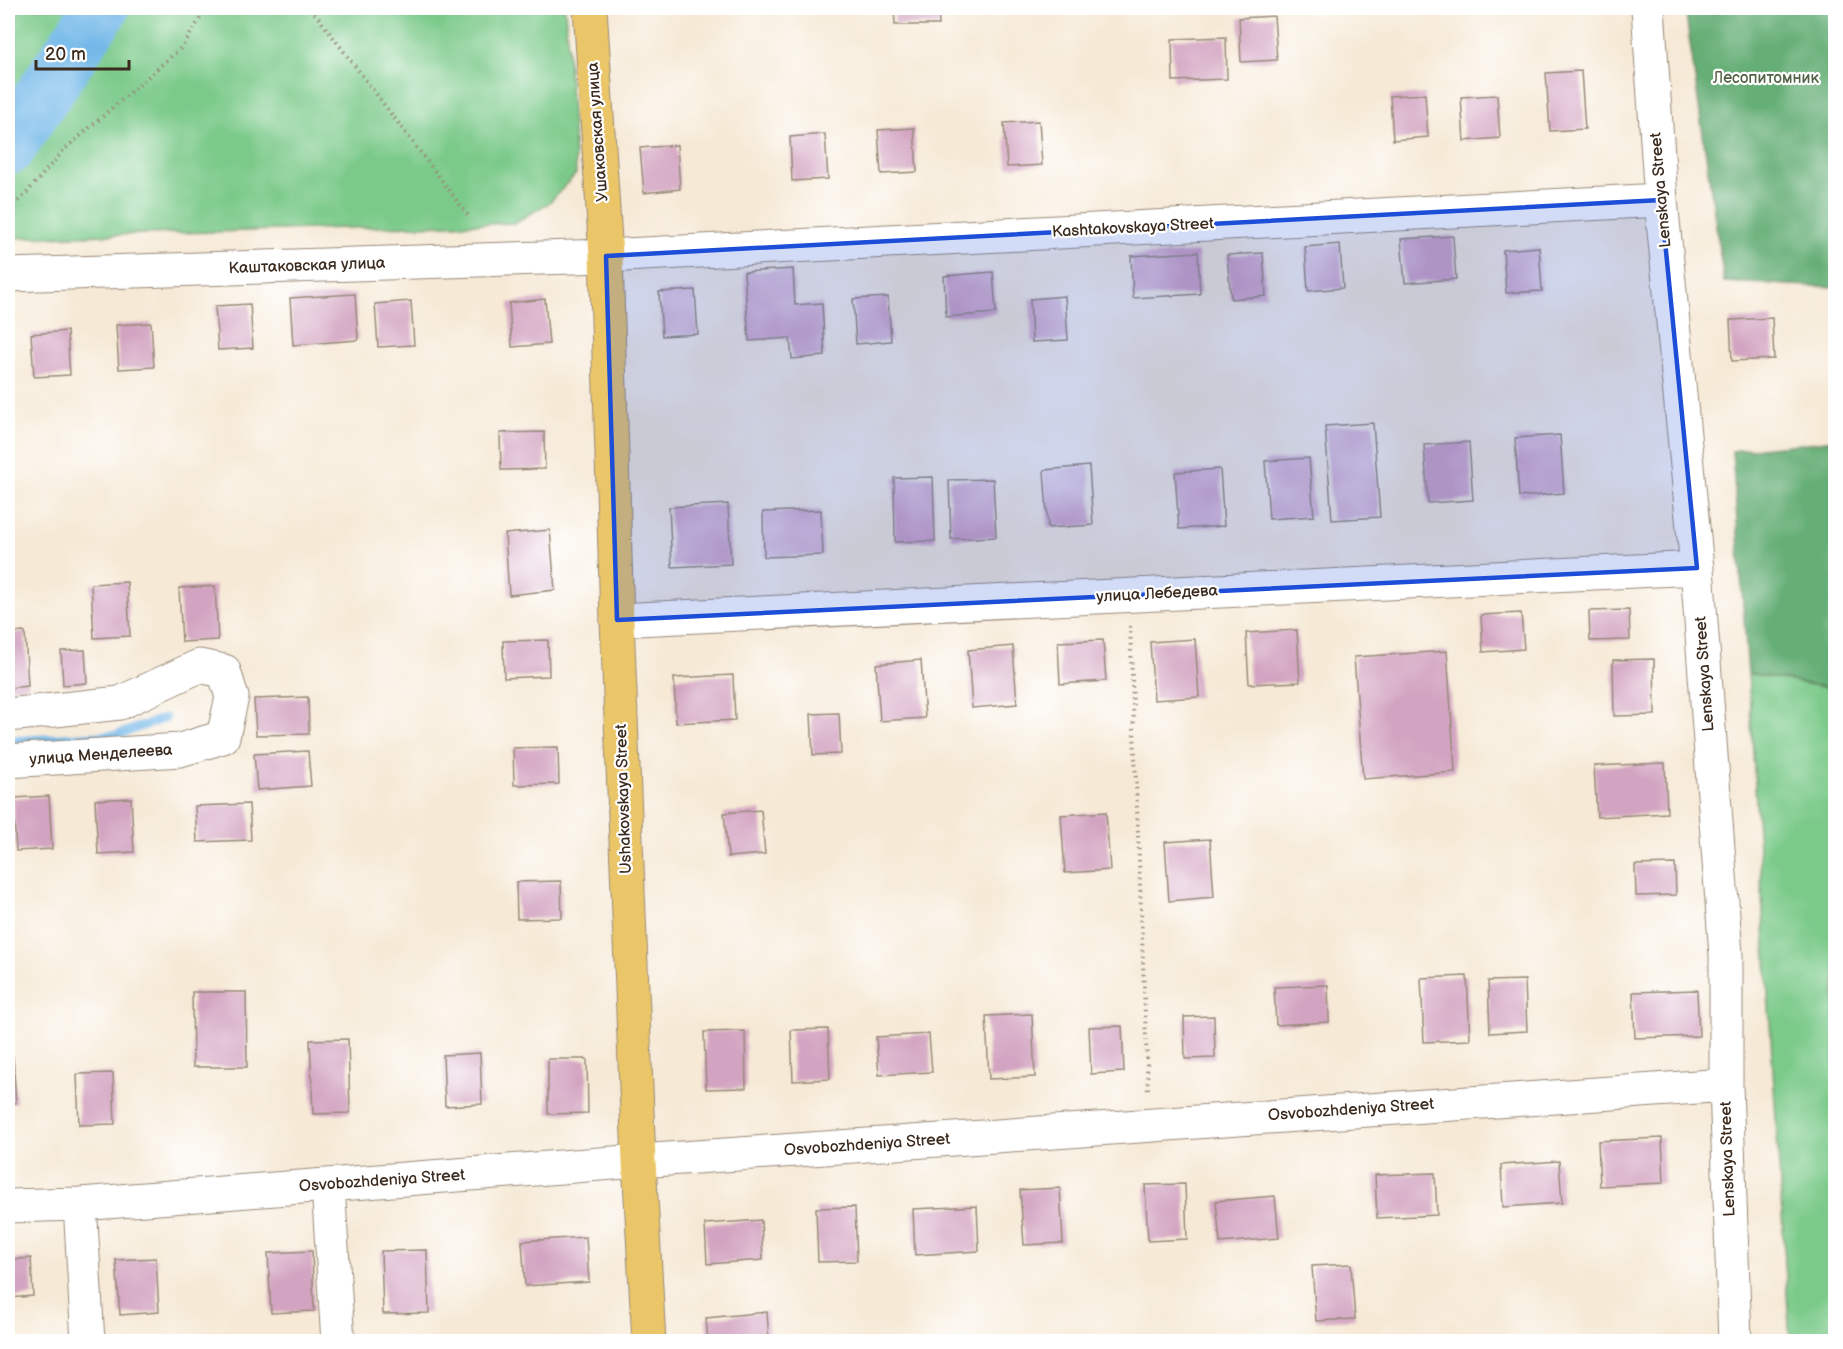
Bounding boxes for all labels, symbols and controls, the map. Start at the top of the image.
scale bar [36,33,129,71]
text: 20 m [45,44,86,65]
street label: Ушаковская улица [584,61,612,203]
park label: Лесопитомник [1712,69,1819,88]
street label: Lenskaya Street [1646,132,1676,248]
street label: Kashtakovskaya Street [1052,214,1214,242]
street label: Каштаковская улица [228,254,386,278]
street label: улица Лебедева [1096,581,1219,607]
street label: Lenskaya Street [1691,616,1719,732]
street label: Ushakovskaya Street [612,724,636,874]
street label: улица Менделеева [29,740,174,769]
street label: Osvobozhdeniya Street [1267,1095,1435,1125]
street label: Lenskaya Street [1716,1101,1740,1217]
street label: Osvobozhdeniya Street [783,1130,951,1160]
street label: Osvobozhdeniya Street [298,1166,466,1196]

